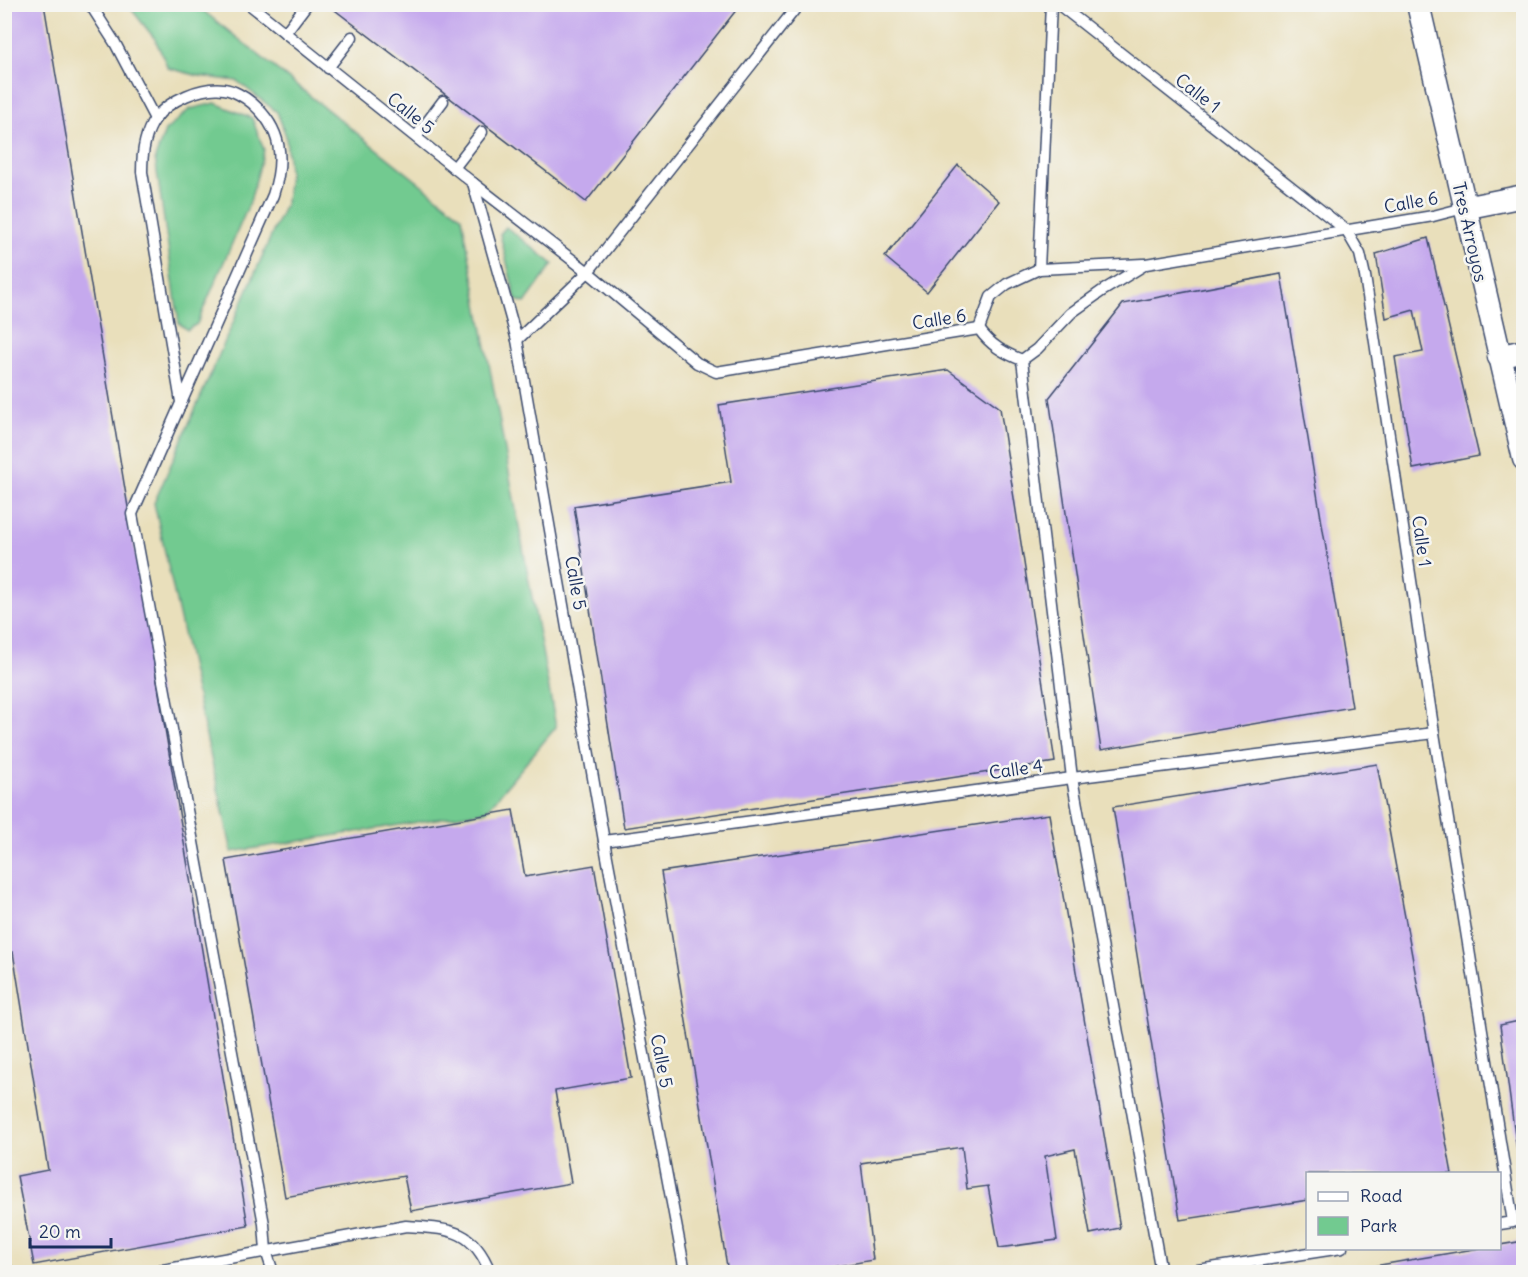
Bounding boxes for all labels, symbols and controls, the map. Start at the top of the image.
street label: Calle 1 [1171,68,1225,118]
street label: Calle 5 [383,87,439,139]
street label: Tres Arroyos [1447,180,1493,284]
street label: Calle 6 [1382,186,1440,218]
street label: Calle 6 [910,303,968,335]
street label: Calle 1 [1407,514,1437,568]
street label: Calle 5 [560,554,592,612]
street label: Calle 4 [987,754,1045,784]
street label: Calle 5 [646,1032,678,1090]
legend [1306,1172,1501,1250]
text: Road [1360,1184,1403,1207]
scale bar [30,1211,111,1249]
text: Park [1360,1214,1397,1237]
text: 20 m [39,1220,81,1243]

